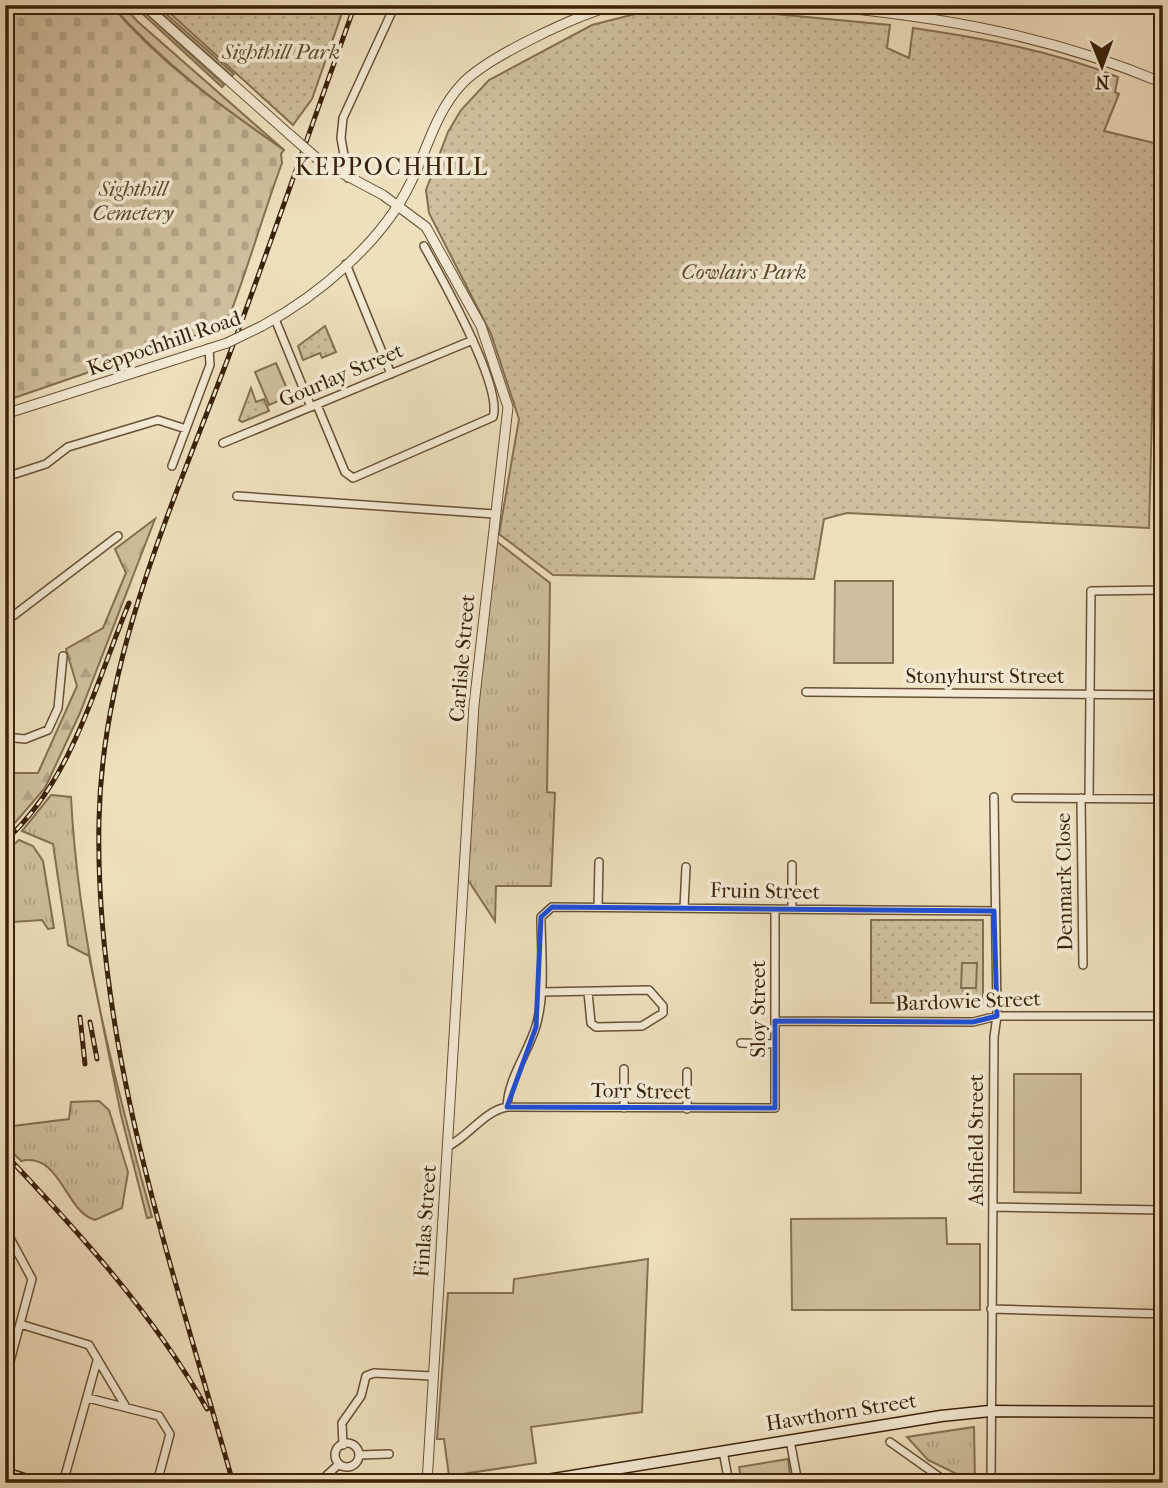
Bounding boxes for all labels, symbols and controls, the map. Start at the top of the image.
north arrow [1066,32,1136,102]
park label: Sighthill Park [221,40,340,64]
text: N [1094,71,1110,93]
district label: KEPPOCHHILL [295,153,489,181]
park label: Sighthill Cemetery [93,177,175,225]
park label: Cowlairs Park [681,260,807,284]
street label: Keppochhill Road [84,305,244,380]
street label: Gourlay Street [275,338,407,412]
street label: Carlisle Street [444,593,480,723]
street label: Stonyhurst Street [906,664,1065,688]
street label: Denmark Close [1051,813,1077,951]
street label: Fruin Street [710,878,821,904]
street label: Sloy Street [746,960,770,1058]
street label: Bardowie Street [895,986,1042,1016]
street label: Ashfield Street [964,1073,988,1207]
street label: Torr Street [591,1078,692,1104]
street label: Finlas Street [409,1163,441,1278]
street label: Hawthorn Street [764,1388,919,1436]

